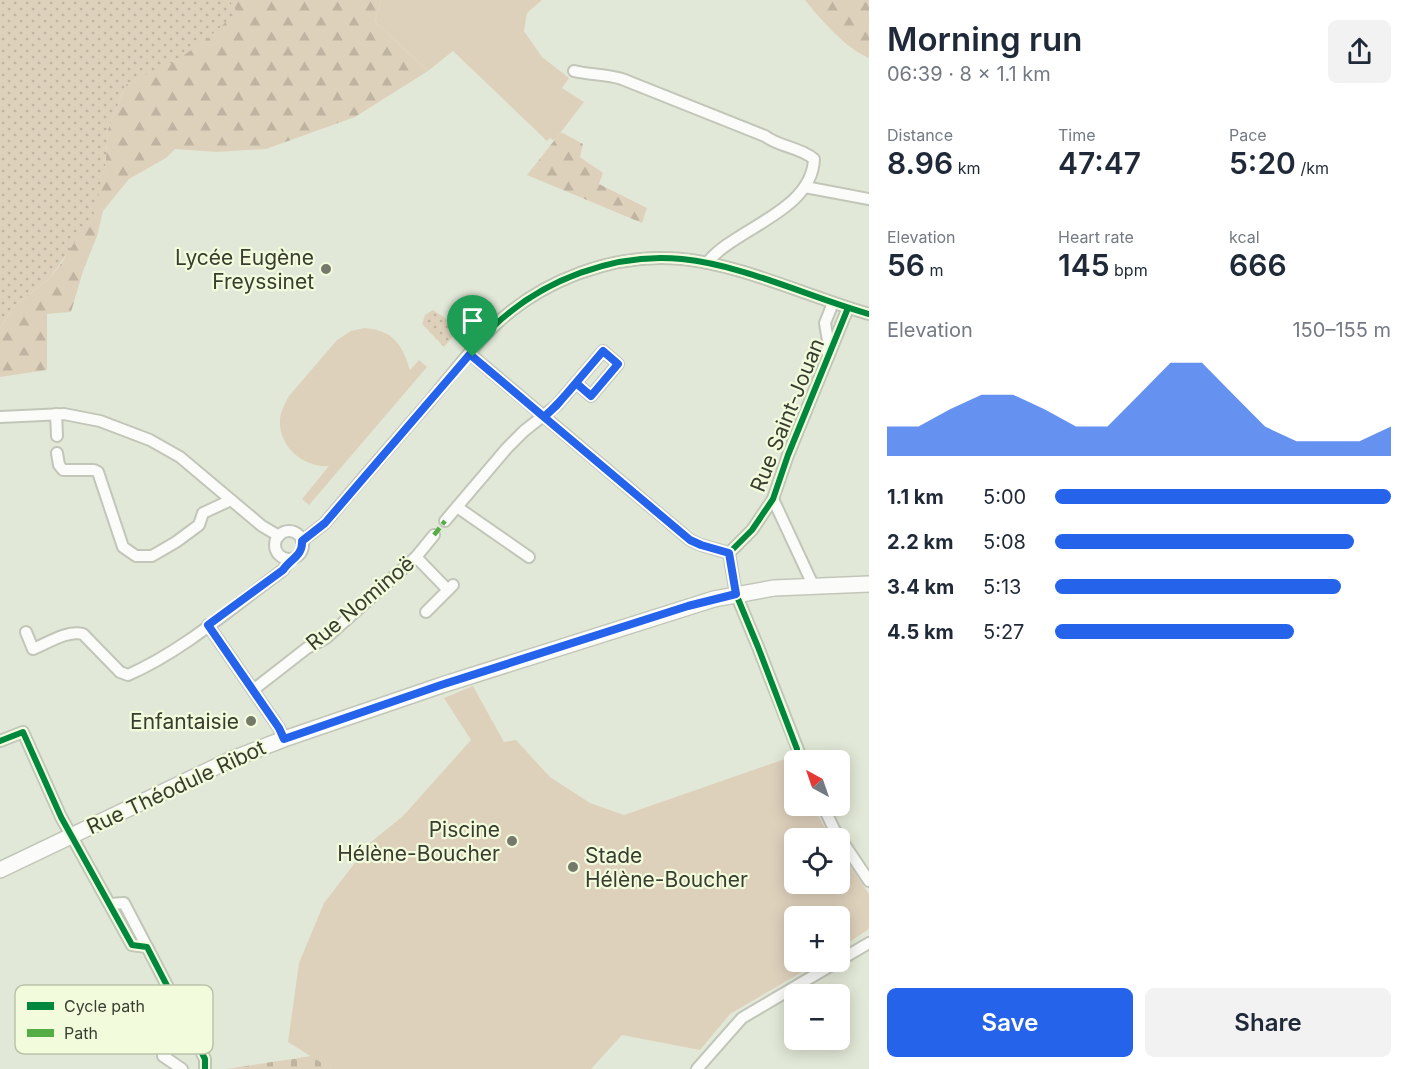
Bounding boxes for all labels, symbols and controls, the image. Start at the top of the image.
text: Morning run [887,19,1082,59]
button: share [1328,20,1391,83]
text: 06:39 · 8 × 1.1 km [887,62,1051,86]
text: Distance [887,125,953,145]
text: Time [1058,125,1096,145]
text: Pace [1229,125,1267,145]
text: 8.96 [887,145,953,181]
text: 47:47 [1058,145,1141,181]
text: 5:20 [1229,145,1296,181]
text: km [953,158,980,178]
text: /km [1296,158,1329,178]
text: Elevation [887,227,956,247]
text: Heart rate [1058,227,1134,247]
text: kcal [1229,227,1260,247]
place label: Lycée Eugène Freyssinet [175,245,314,294]
text: 56 [887,247,925,283]
text: 145 [1058,247,1110,283]
text: 666 [1229,247,1287,283]
text: m [925,260,944,280]
text: bpm [1110,260,1148,280]
marker: Lycée Eugène Freyssinet [319,262,333,276]
pin [447,295,498,357]
icon: arrive [456,304,489,337]
text: Elevation [887,318,973,342]
text: 150–155 m [1292,318,1391,342]
street label: Rue Saint-Jouan [745,335,829,495]
text: 1.1 km [887,485,944,509]
text: 5:00 [983,485,1026,509]
text: 2.2 km [887,530,953,554]
text: 5:08 [983,530,1026,554]
street label: Rue Nominoë [301,551,419,655]
text: 3.4 km [887,575,954,599]
text: 5:13 [983,575,1021,599]
text: 4.5 km [887,620,954,644]
text: 5:27 [983,620,1024,644]
place label: Enfantaisie [130,709,239,734]
marker: Enfantaisie [244,714,258,728]
street label: Rue Théodule Ribot [83,735,269,839]
north arrow [784,750,850,816]
map controls [784,750,850,1050]
place label: Piscine Hélène-Boucher [337,817,500,866]
button: locate [784,828,850,894]
marker: Piscine Hélène-Boucher [505,834,519,848]
place label: Stade Hélène-Boucher [585,843,748,892]
marker: Stade Hélène-Boucher [566,860,580,874]
button: + [784,906,850,972]
button: − [784,984,850,1050]
legend [15,985,213,1054]
button: Save [887,988,1133,1057]
button: Share [1145,988,1391,1057]
text: Cycle path [64,996,145,1016]
text: Path [64,1023,98,1043]

